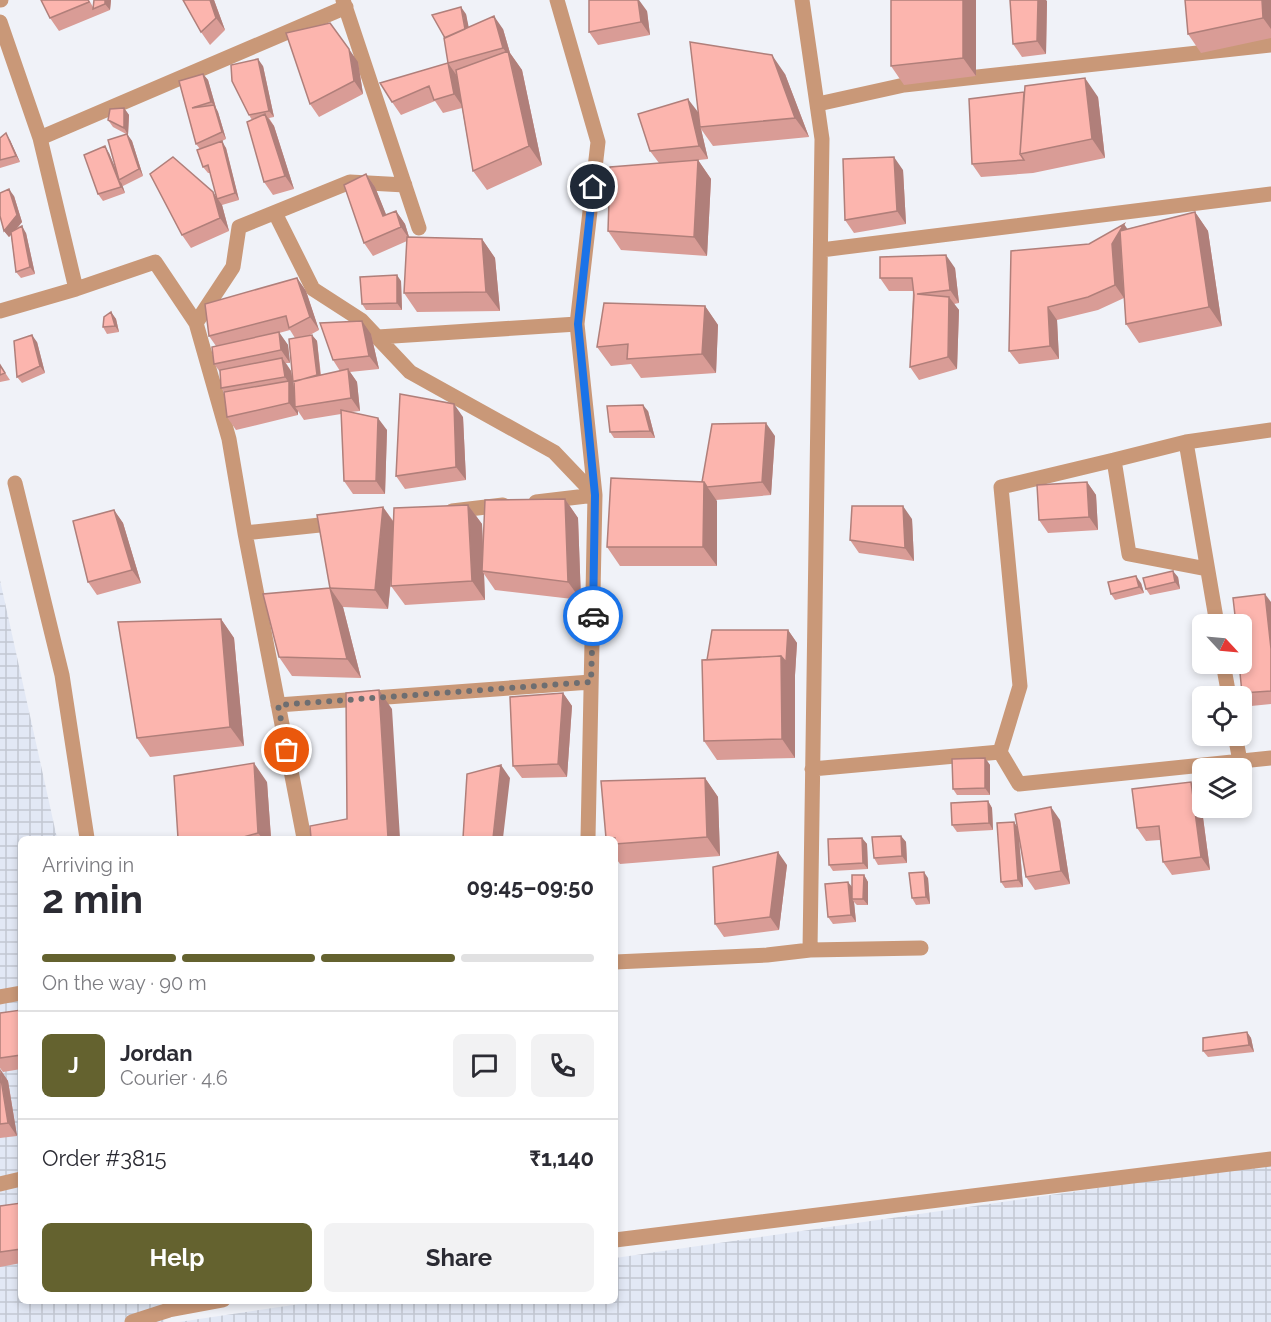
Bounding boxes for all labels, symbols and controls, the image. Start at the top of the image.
pin [567,161,618,212]
icon: home [576,170,609,203]
courier [563,586,623,646]
icon: car [577,600,610,633]
north arrow [1192,614,1252,674]
map controls [1192,614,1252,818]
button: locate [1192,686,1252,746]
pin [261,724,312,775]
icon: bag [270,733,303,766]
button: layers [1192,758,1252,818]
text: Arriving in [42,853,134,877]
text: 09:45–09:50 [466,874,594,900]
text: 2 min [42,876,143,922]
text: On the way · 90 m [42,971,207,995]
button: chat [453,1034,516,1097]
button: phone [531,1034,594,1097]
text: Jordan [120,1040,192,1066]
text: J [68,1052,79,1078]
text: Courier · 4.6 [120,1066,228,1090]
text: Order #3815 [42,1145,166,1171]
text: ₹1,140 [529,1145,594,1171]
button: Help [42,1223,312,1292]
button: Share [324,1223,594,1292]

